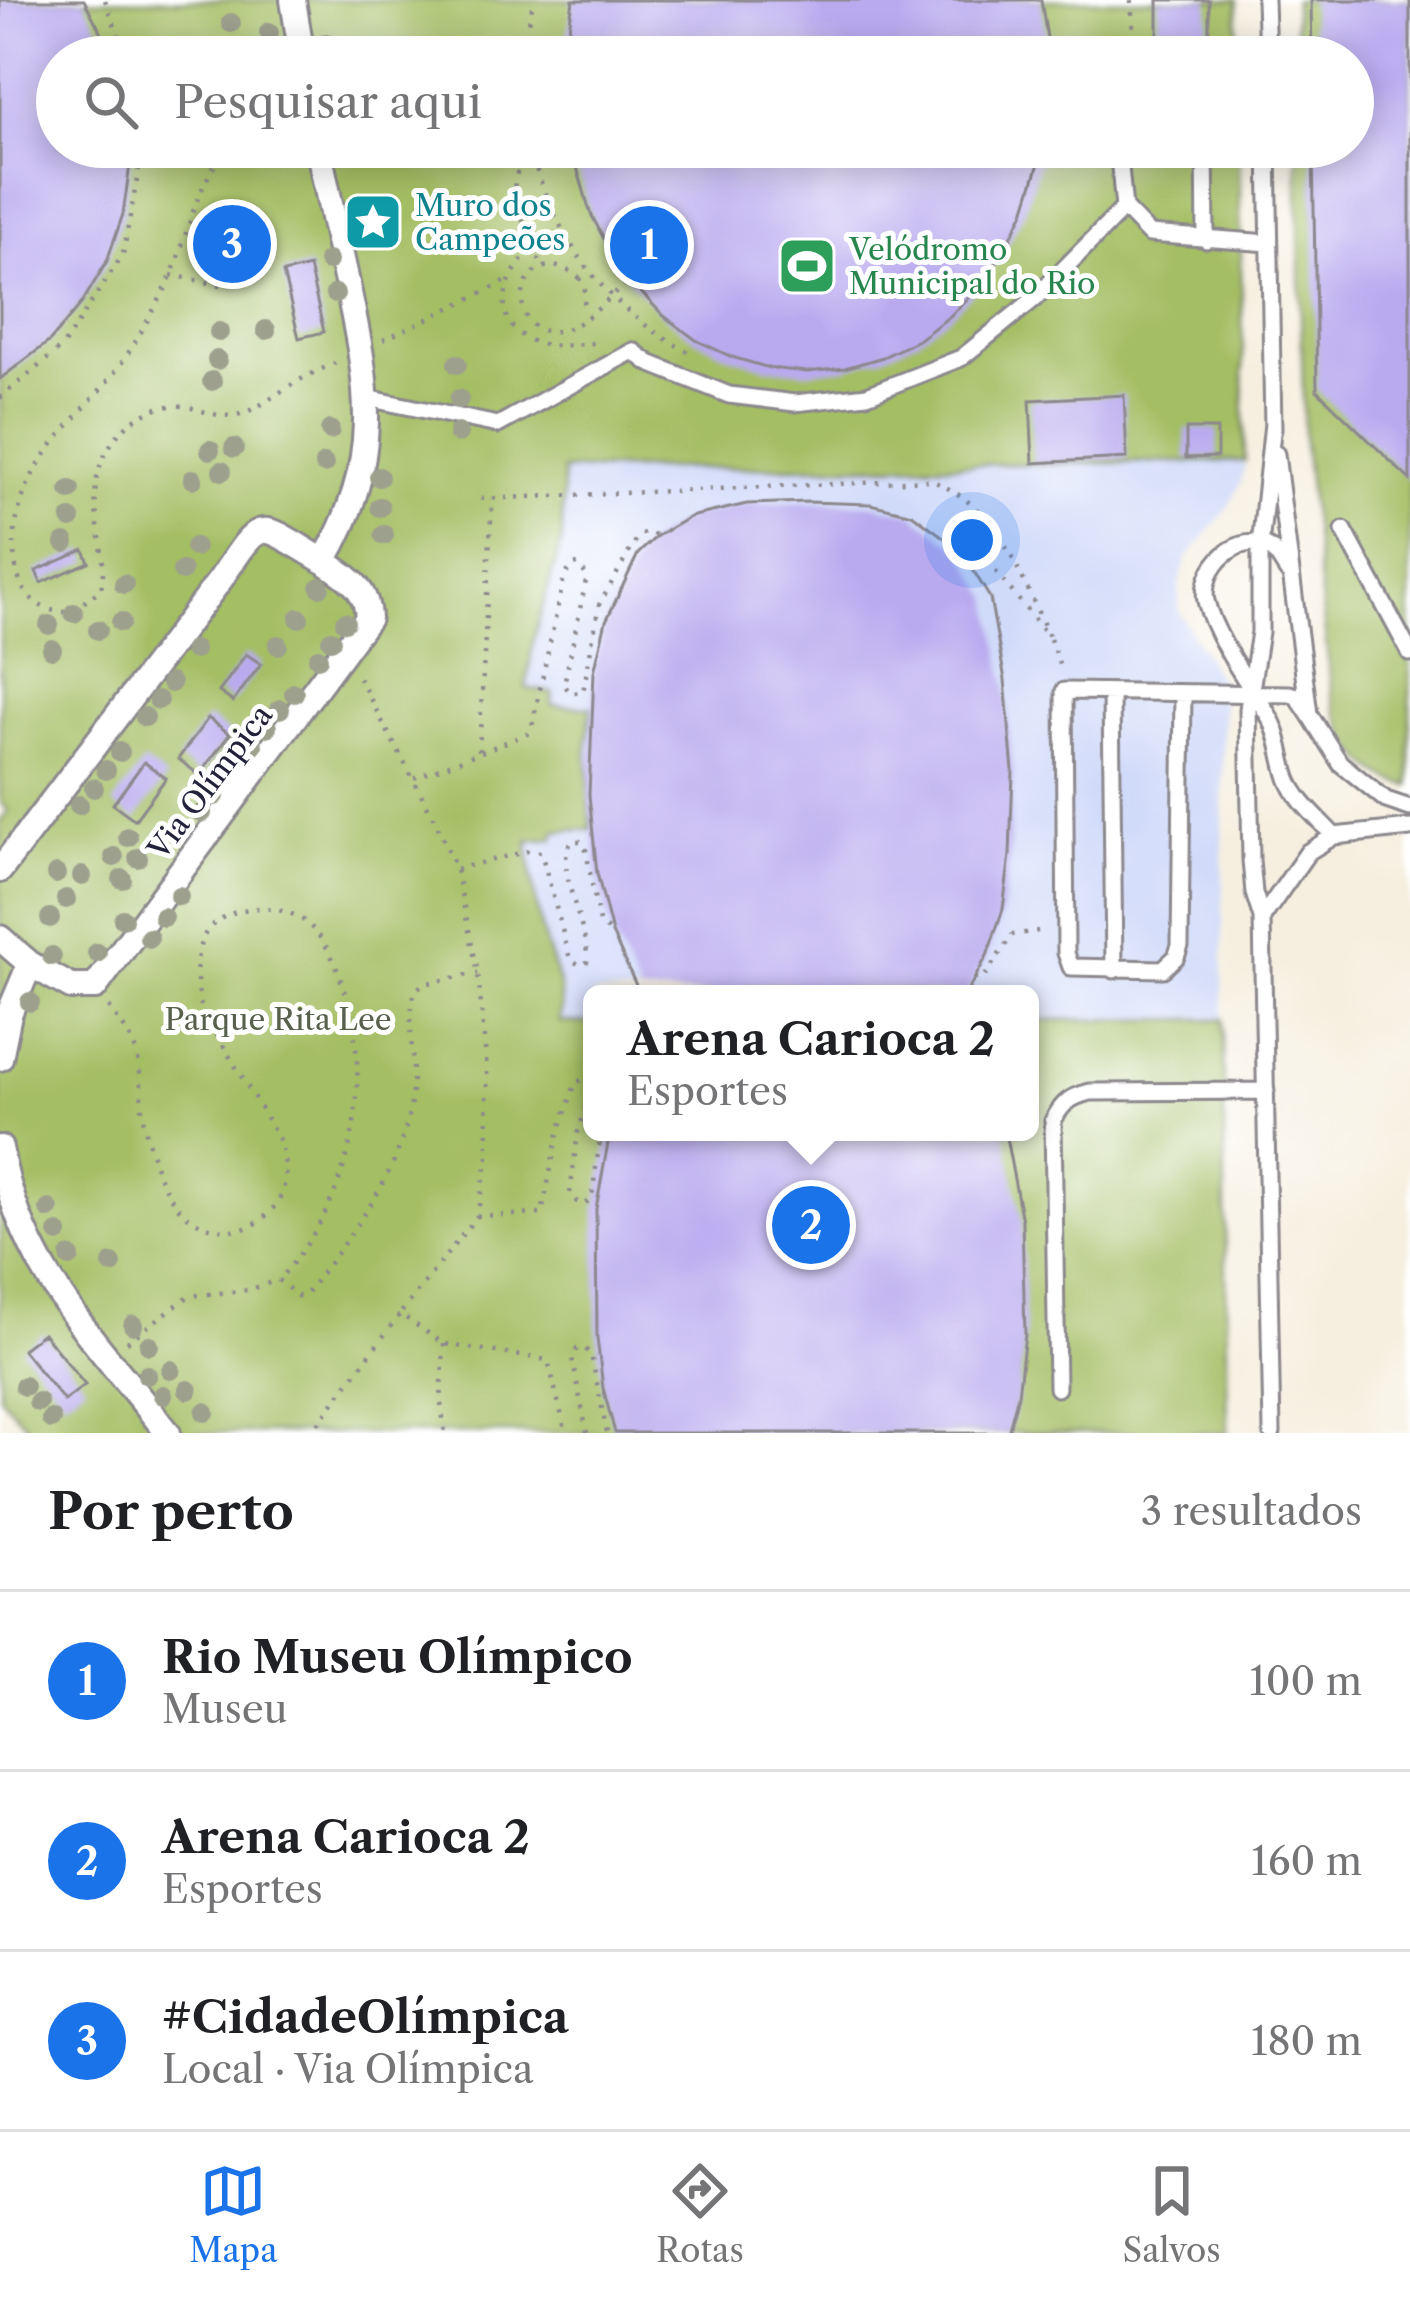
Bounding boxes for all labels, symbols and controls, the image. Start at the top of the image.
search box [36,36,1374,168]
icon: search [78,69,144,135]
text: Pesquisar aqui [174,74,482,130]
place label: Muro dos Campeões [415,187,565,258]
place icon: Muro dos Campeões [342,191,404,253]
pin: 3 [193,199,271,289]
pin: 1 [610,200,688,290]
place label: Velódromo Municipal do Rio [848,231,1095,302]
sports icon: Velódromo Municipal do Rio [776,235,838,297]
your location [942,510,1002,570]
street label: Via Olímpica [139,697,280,867]
popup [583,985,1039,1141]
park label: Parque Rita Lee [164,1001,392,1038]
text: Arena Carioca 2 [627,1011,995,1067]
text: Esportes [627,1067,788,1115]
pin: 2 [772,1180,850,1270]
text: Por perto [48,1480,294,1542]
text: 3 resultados [1141,1487,1362,1535]
text: Rio Museu Olímpico [162,1629,633,1685]
text: 1 [78,1657,96,1705]
text: 100 m [1249,1657,1362,1705]
text: Museu [162,1685,288,1733]
text: Arena Carioca 2 [162,1809,530,1865]
text: 2 [75,1837,99,1885]
text: 160 m [1251,1837,1362,1885]
text: Esportes [162,1865,323,1913]
text: #CidadeOlímpica [162,1989,569,2045]
text: 3 [76,2017,98,2065]
text: 180 m [1251,2017,1362,2065]
text: Local · Via Olímpica [162,2045,534,2093]
tab: Mapa [189,2158,278,2271]
tab: Rotas [656,2158,744,2271]
tab: Salvos [1123,2158,1221,2271]

